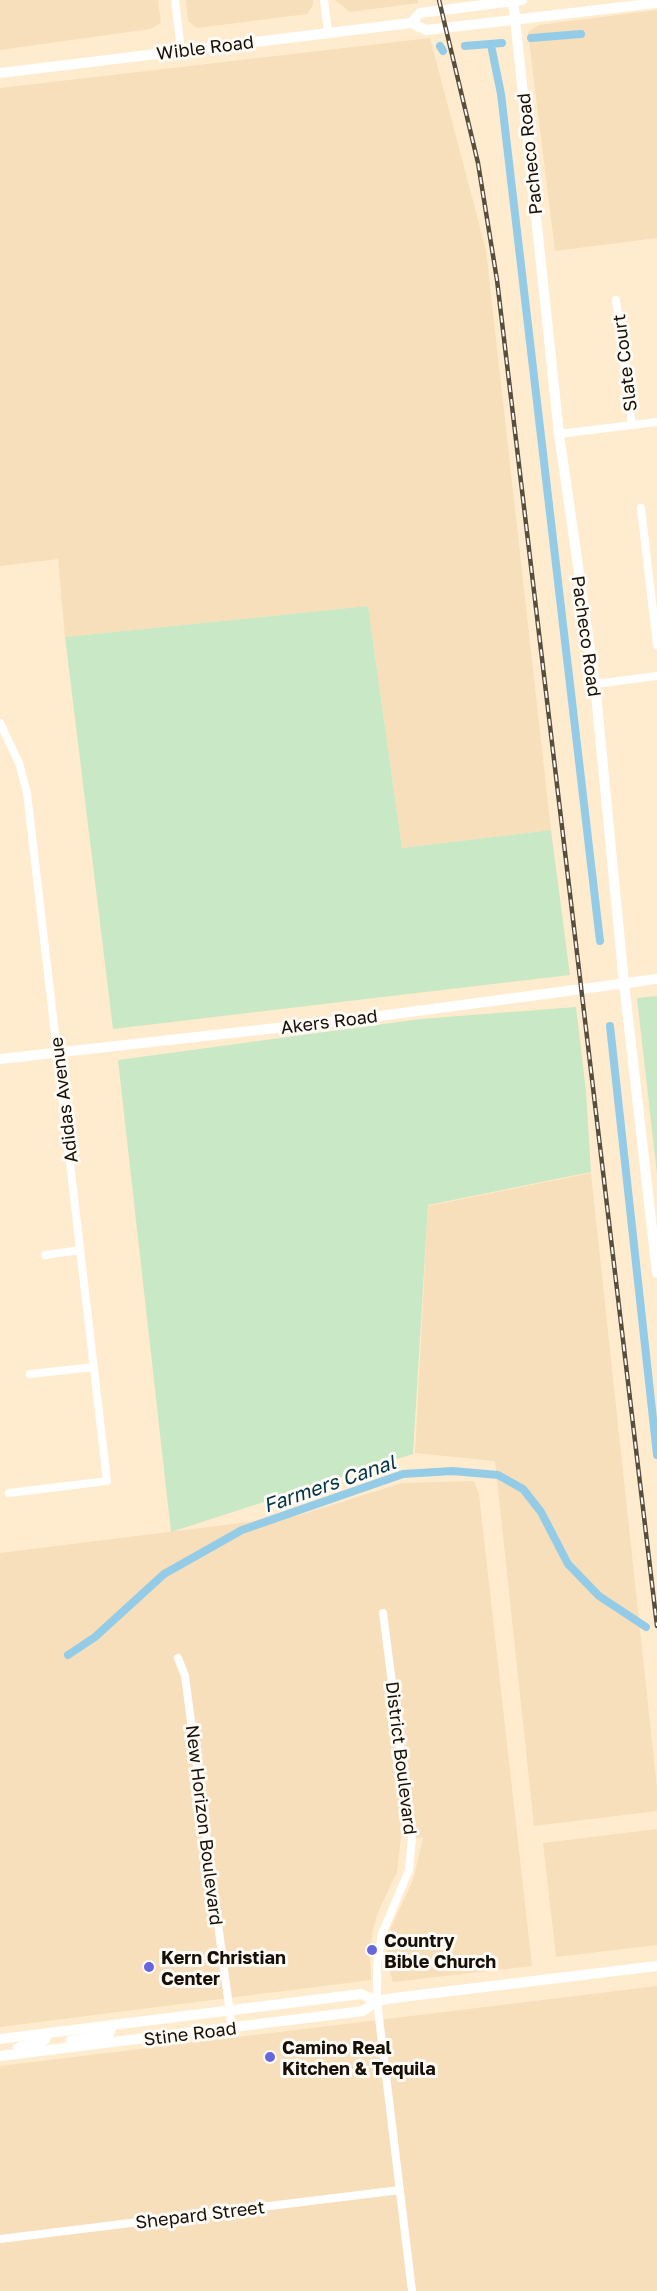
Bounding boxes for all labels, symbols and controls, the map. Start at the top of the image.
street label: Wible Road [155,30,255,64]
street label: Pacheco Road [512,92,546,216]
street label: Slate Court [607,313,641,413]
street label: Pacheco Road [568,574,606,698]
street label: Akers Road [279,1004,379,1038]
street label: Adidas Avenue [44,1036,82,1164]
water label: Farmers Canal [260,1449,399,1517]
street label: District Boulevard [382,1680,422,1836]
street label: New Horizon Boulevard [182,1723,228,1927]
place label: Country Bible Church [384,1929,496,1972]
marker: Country Bible Church [365,1943,379,1957]
place label: Kern Christian Center [161,1946,286,1989]
marker: Kern Christian Center [142,1960,156,1974]
street label: Stine Road [142,2016,238,2050]
place label: Camino Real Kitchen & Tequila [282,2036,436,2079]
marker: Camino Real Kitchen & Tequila [263,2050,277,2064]
street label: Shepard Street [134,2195,266,2233]

